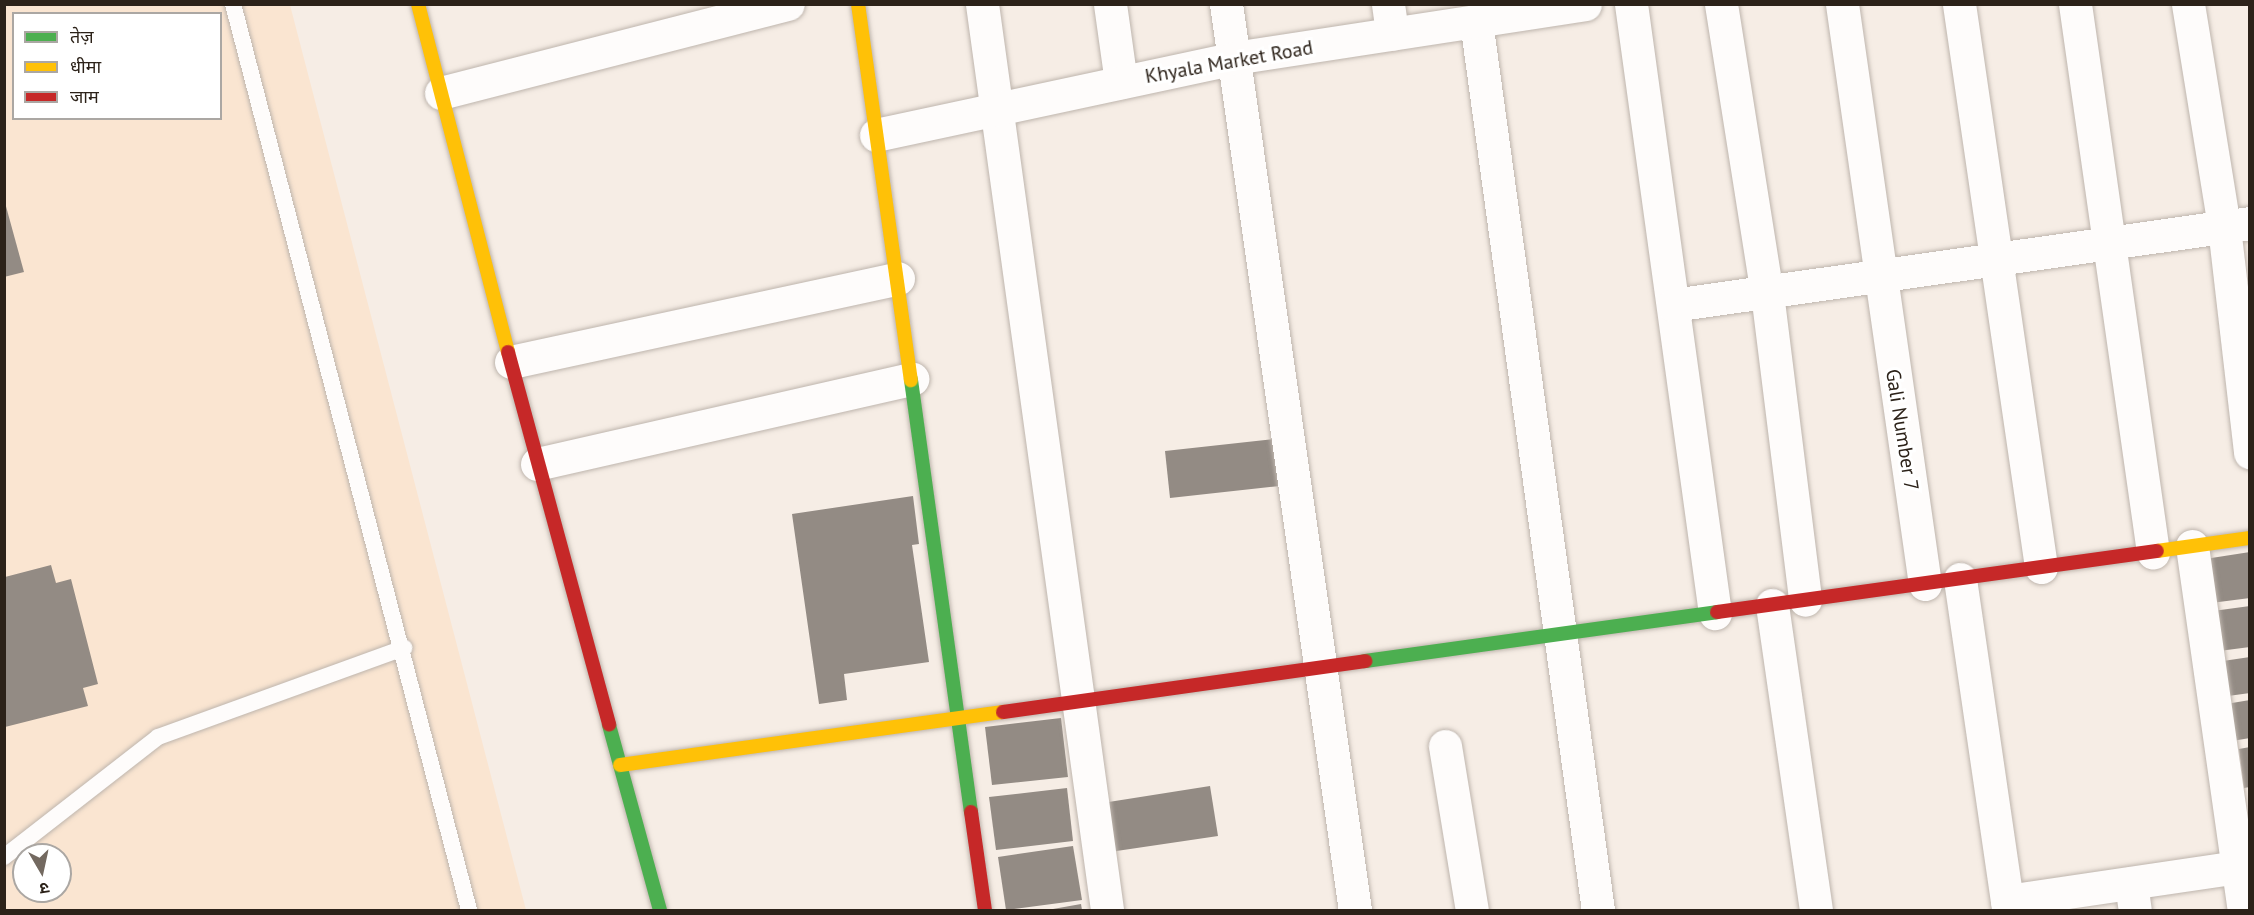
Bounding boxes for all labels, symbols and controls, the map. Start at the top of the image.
legend [12,12,222,120]
text: तेज़ [70,25,94,48]
street label: Khyala Market Road [1143,35,1315,89]
text: धीमा [70,55,101,78]
text: जाम [70,85,99,108]
street label: Gali Number 7 [1881,367,1923,493]
north arrow [12,843,72,903]
text: उ [38,878,51,899]

